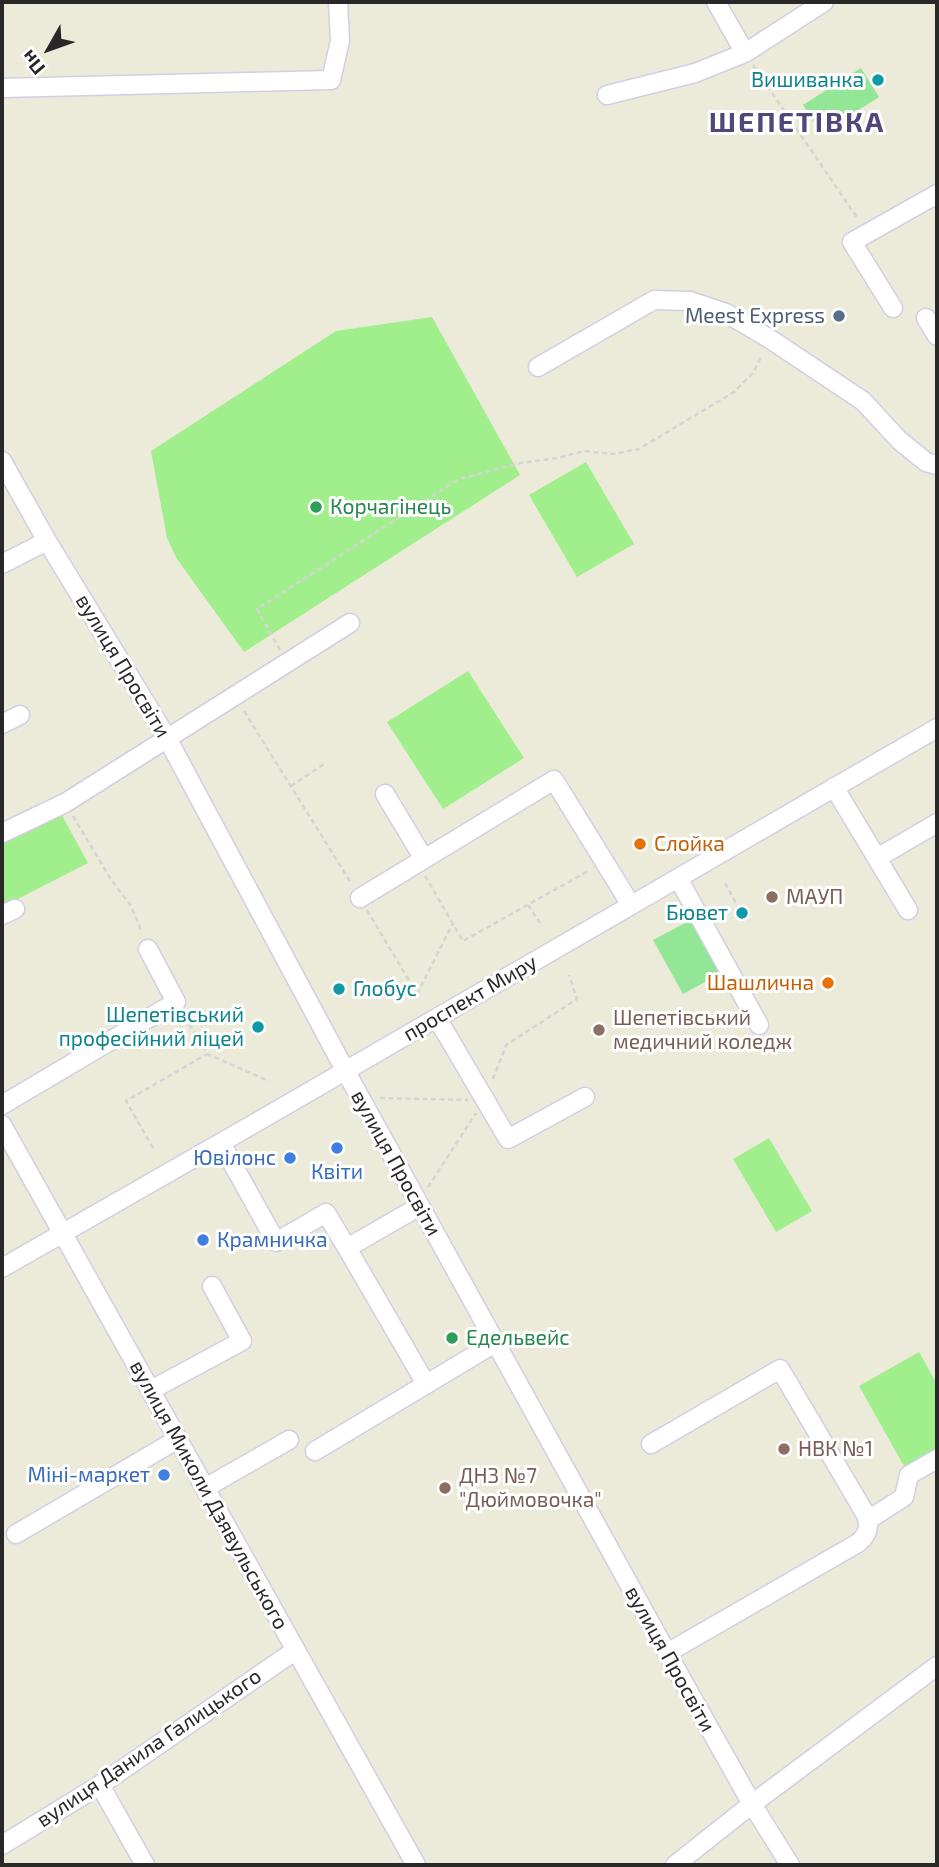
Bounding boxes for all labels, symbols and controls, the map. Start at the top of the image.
north arrow [14,14,84,84]
text: Пн [16,46,49,80]
place label: Вишиванка [751,67,864,93]
marker: Вишиванка [870,72,886,88]
district label: ШЕПЕТІВКА [710,106,884,140]
place label: Meest Express [685,303,825,329]
marker: Meest Express [831,308,847,324]
place label: Корчагінець [330,494,451,520]
marker: Корчагінець [308,499,324,515]
street label: вулиця Просвіти [70,590,176,742]
place label: Слойка [654,831,725,857]
marker: Слойка [632,836,648,852]
place label: МАУП [786,884,843,910]
marker: МАУП [764,889,780,905]
place label: Бювет [666,900,728,926]
marker: Бювет [734,905,750,921]
street label: проспект Миру [399,950,541,1046]
place label: Шашлична [707,970,814,996]
marker: Шашлична [820,975,836,991]
place label: Глобус [353,976,417,1002]
marker: Глобус [331,981,347,997]
place label: Шепетівський професійний ліцей [59,1002,244,1052]
place label: Шепетівський медичний коледж [613,1005,792,1055]
marker: Шепетівський професійний ліцей [250,1019,266,1035]
marker: Шепетівський медичний коледж [591,1022,607,1038]
street label: вулиця Просвіти [346,1086,446,1240]
marker: Квіти [329,1140,345,1156]
place label: Ювілонс [193,1145,276,1171]
marker: Ювілонс [282,1150,298,1166]
place label: Квіти [311,1159,363,1185]
place label: Крамничка [217,1227,328,1253]
marker: Крамничка [195,1232,211,1248]
place label: Едельвейс [466,1325,570,1351]
marker: Едельвейс [444,1330,460,1346]
street label: вулиця Миколи Дзявульського [124,1356,294,1634]
place label: НВК №1 [798,1436,873,1462]
marker: НВК №1 [776,1441,792,1457]
place label: Міні-маркет [27,1462,150,1488]
place label: ДНЗ №7 "Дюймовочка" [459,1463,602,1513]
marker: Міні-маркет [156,1467,172,1483]
marker: ДНЗ №7 "Дюймовочка" [437,1480,453,1496]
street label: вулиця Просвіти [620,1582,720,1736]
street label: вулиця Данила Галицького [32,1663,266,1833]

